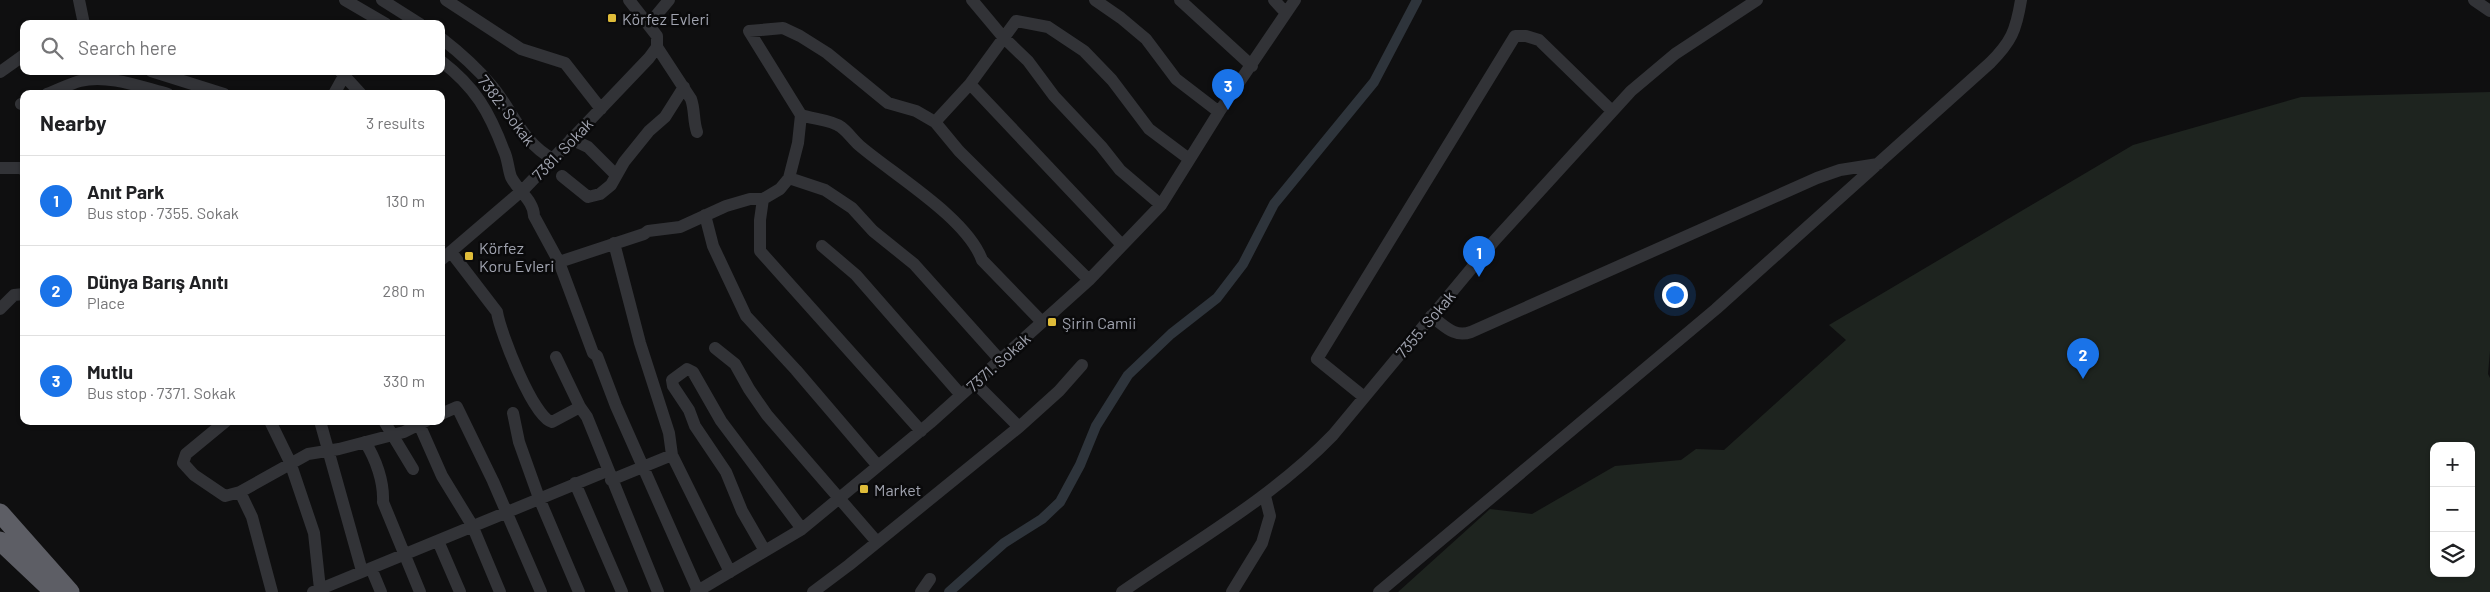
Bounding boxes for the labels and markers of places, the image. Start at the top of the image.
place label: Körfez Evleri [622,9,709,28]
marker: Körfez Evleri [606,12,618,24]
pin: 3 [1212,69,1244,110]
pin: 1 [1463,236,1495,277]
place label: Körfez Koru Evleri [479,238,554,275]
marker: Körfez Koru Evleri [463,250,475,262]
place label: Şirin Camii [1062,313,1136,332]
marker: Şirin Camii [1046,316,1058,328]
pin: 2 [2067,338,2099,379]
place label: Market [874,480,921,499]
marker: Market [858,483,870,495]

